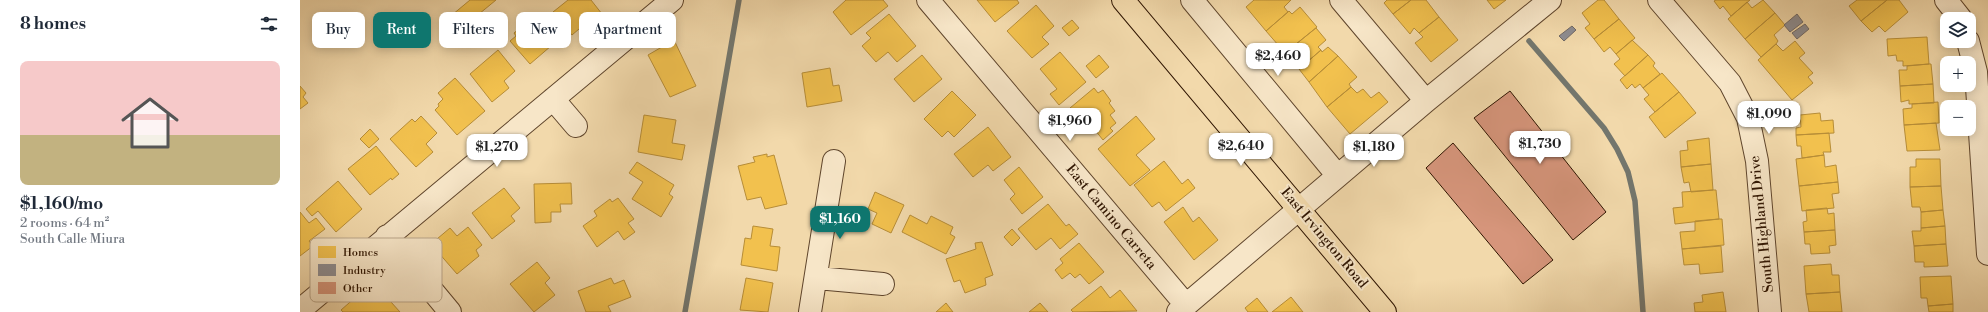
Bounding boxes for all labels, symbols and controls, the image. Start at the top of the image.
chip: Buy [312,12,365,48]
chip: Rent [373,12,431,48]
chip: Filters [439,12,508,48]
chip: New [516,12,571,48]
chip: Apartment [579,12,676,48]
map controls [1940,12,1976,136]
button: layers [1940,12,1976,48]
text: 8 homes [20,13,86,35]
icon: filters [258,13,280,35]
pin: $2,460 [1245,43,1311,77]
text: $2,460 [1255,48,1301,64]
button: + [1940,56,1976,92]
icon: home [114,87,186,159]
button: − [1940,100,1976,136]
pin: $1,090 [1736,101,1802,135]
text: $1,090 [1746,106,1792,122]
pin: $1,960 [1037,108,1103,142]
text: $1,960 [1048,113,1092,129]
pin: $1,730 [1507,131,1573,165]
pin: $2,640 [1208,133,1274,167]
pin: $1,270 [464,134,530,168]
pin: $1,180 [1341,134,1407,168]
text: $1,730 [1519,136,1561,152]
text: $2,640 [1218,138,1264,154]
text: $1,270 [476,139,518,155]
text: $1,180 [1353,139,1395,155]
street label: South Highland Drive [1746,155,1778,293]
street label: East Camino Carreta [1062,161,1161,274]
street label: East Irvington Road [1277,184,1372,292]
text: $1,160/mo [20,193,103,215]
pin: $1,160 [807,206,873,240]
text: $1,160 [819,211,861,227]
text: 2 rooms · 64 m² [20,215,109,231]
text: South Calle Miura [20,231,125,247]
legend [310,238,442,302]
text: Homes [343,246,378,260]
text: Industry [343,264,386,278]
text: Other [343,282,373,296]

